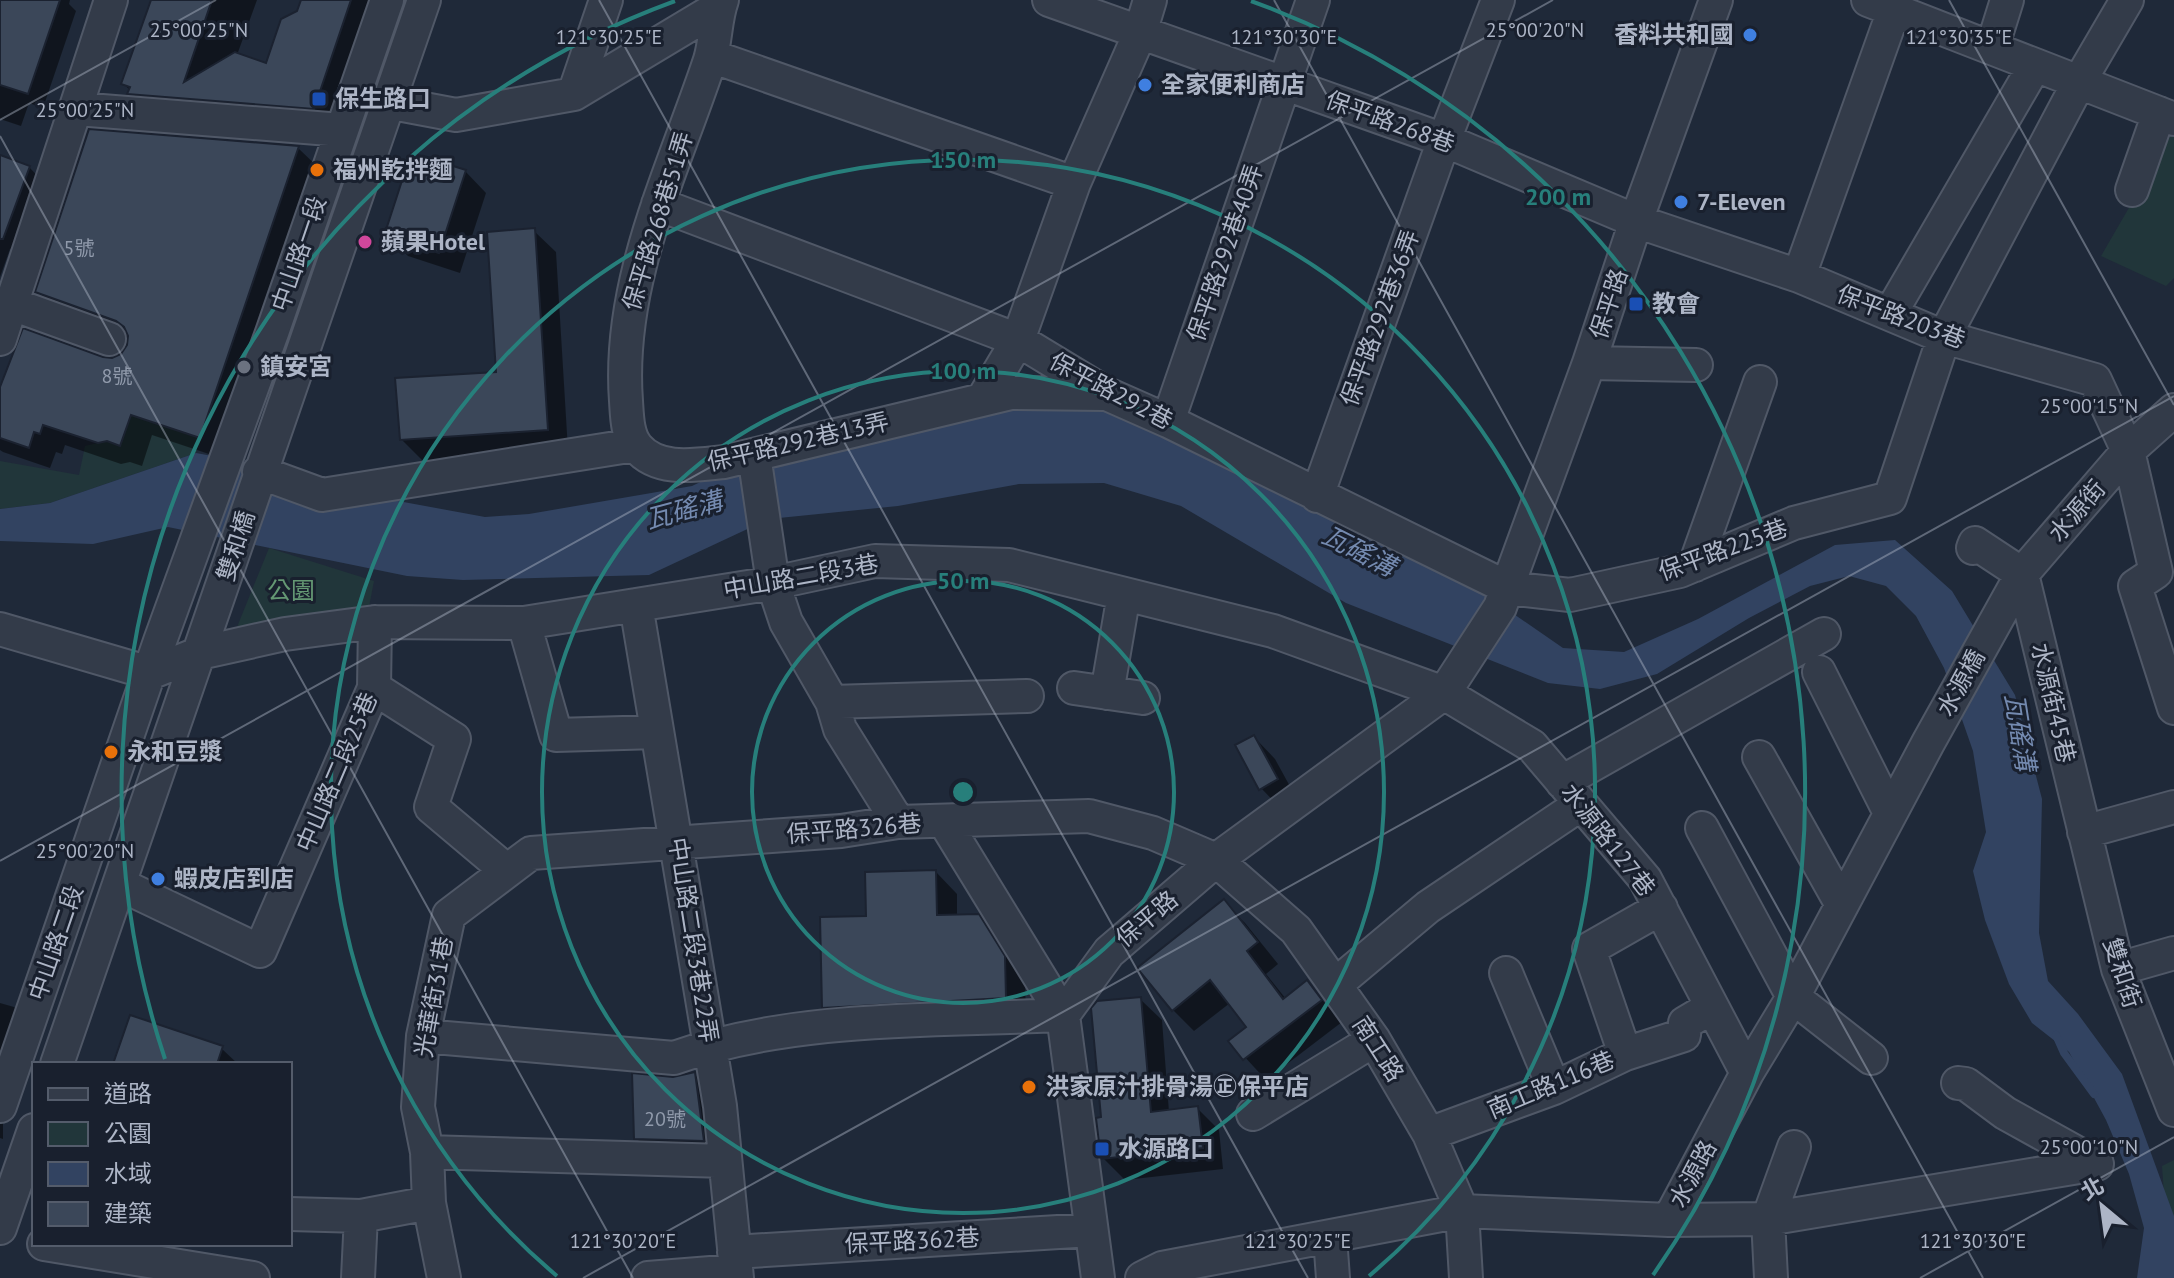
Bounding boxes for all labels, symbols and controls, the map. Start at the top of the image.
text: 25°00'25"N [150,17,248,43]
text: 25°00'20"N [1486,17,1584,43]
place label: 香料共和國 [1614,19,1734,50]
text: 121°30'25"E [556,24,662,50]
text: 121°30'30"E [1231,24,1337,50]
text: 121°30'35"E [1906,24,2012,50]
marker: 香料共和國 [1741,26,1759,44]
place label: 全家便利商店 [1161,69,1305,100]
marker: 全家便利商店 [1136,76,1154,94]
place label: 保生路口 [335,83,431,114]
street label: 保平路268巷 [1321,84,1459,159]
marker: 保生路口 [310,90,328,108]
text: 25°00'25"N [36,97,134,123]
street label: 保平路268巷51弄 [616,128,699,314]
text: 150 m [930,144,996,175]
place label: 福州乾拌麵 [333,154,453,185]
street label: 保平路292巷40弄 [1180,160,1269,346]
marker: 福州乾拌麵 [308,161,326,179]
text: 200 m [1525,181,1591,212]
place label: 7-Eleven [1697,186,1786,217]
street label: 中山路一段 [264,192,333,316]
marker: 7-Eleven [1672,193,1690,211]
street label: 保平路292巷36弄 [1333,225,1426,410]
place label: 蘋果Hotel [381,226,486,257]
marker: 蘋果Hotel [356,233,374,251]
house number: 5號 [64,235,94,261]
street label: 保平路 [1583,265,1634,343]
street label: 保平路203巷 [1832,278,1970,355]
place label: 教會 [1652,288,1700,319]
marker: 教會 [1627,295,1645,313]
street label: 保平路292巷 [1044,345,1178,436]
place label: 鎮安宮 [260,351,332,382]
text: 100 m [930,355,996,386]
marker: 鎮安宮 [235,358,253,376]
house number: 8號 [102,363,132,389]
text: 25°00'15"N [2040,393,2138,419]
street label: 保平路292巷13弄 [704,406,892,477]
street label: 水源街 [2041,473,2112,548]
water label: 瓦磘溝 [642,482,730,536]
street label: 雙和橋 [210,507,261,585]
street label: 保平路225巷 [1654,512,1792,587]
water label: 瓦磘溝 [1317,518,1405,585]
street label: 中山路二段3巷 [721,548,881,605]
text: 50 m [937,565,989,596]
park label: 公園 [267,575,315,606]
street label: 水源街45巷 [2025,640,2082,766]
street label: 水源橋 [1930,644,1992,722]
street label: 中山路二段25巷 [289,687,384,856]
water label: 瓦磘溝 [1998,691,2044,777]
place label: 永和豆漿 [127,736,223,767]
marker: 永和豆漿 [102,743,120,761]
street label: 水源路127巷 [1555,777,1662,903]
centre of rings [949,778,977,806]
street label: 保平路326巷 [785,807,923,850]
street label: 中山路二段3巷22弄 [662,835,725,1045]
text: 25°00'20"N [36,838,134,864]
place label: 蝦皮店到店 [174,863,294,894]
marker: 蝦皮店到店 [149,870,167,888]
street label: 中山路二段 [21,881,90,1005]
street label: 保平路 [1109,884,1184,954]
street label: 光華街31巷 [408,934,459,1060]
street label: 雙和街 [2097,934,2148,1012]
street label: 南工路 [1346,1010,1411,1087]
street label: 南工路116巷 [1482,1044,1619,1125]
legend [32,1062,292,1246]
place label: 洪家原汁排骨湯㊣保平店 [1045,1071,1309,1102]
text: 道路 [104,1078,152,1109]
marker: 洪家原汁排骨湯㊣保平店 [1020,1078,1038,1096]
house number: 20號 [644,1106,686,1132]
text: 公園 [104,1118,152,1149]
place label: 水源路口 [1118,1133,1214,1164]
text: 25°00'10"N [2040,1134,2138,1160]
street label: 水源路 [1662,1135,1723,1213]
marker: 水源路口 [1093,1140,1111,1158]
text: 水域 [104,1158,152,1189]
north arrow [2062,1166,2142,1246]
text: 北 [2076,1171,2109,1206]
text: 建築 [104,1198,152,1229]
street label: 保平路362巷 [844,1221,980,1260]
text: 121°30'20"E [570,1228,676,1254]
text: 121°30'25"E [1245,1228,1351,1254]
text: 121°30'30"E [1920,1228,2026,1254]

